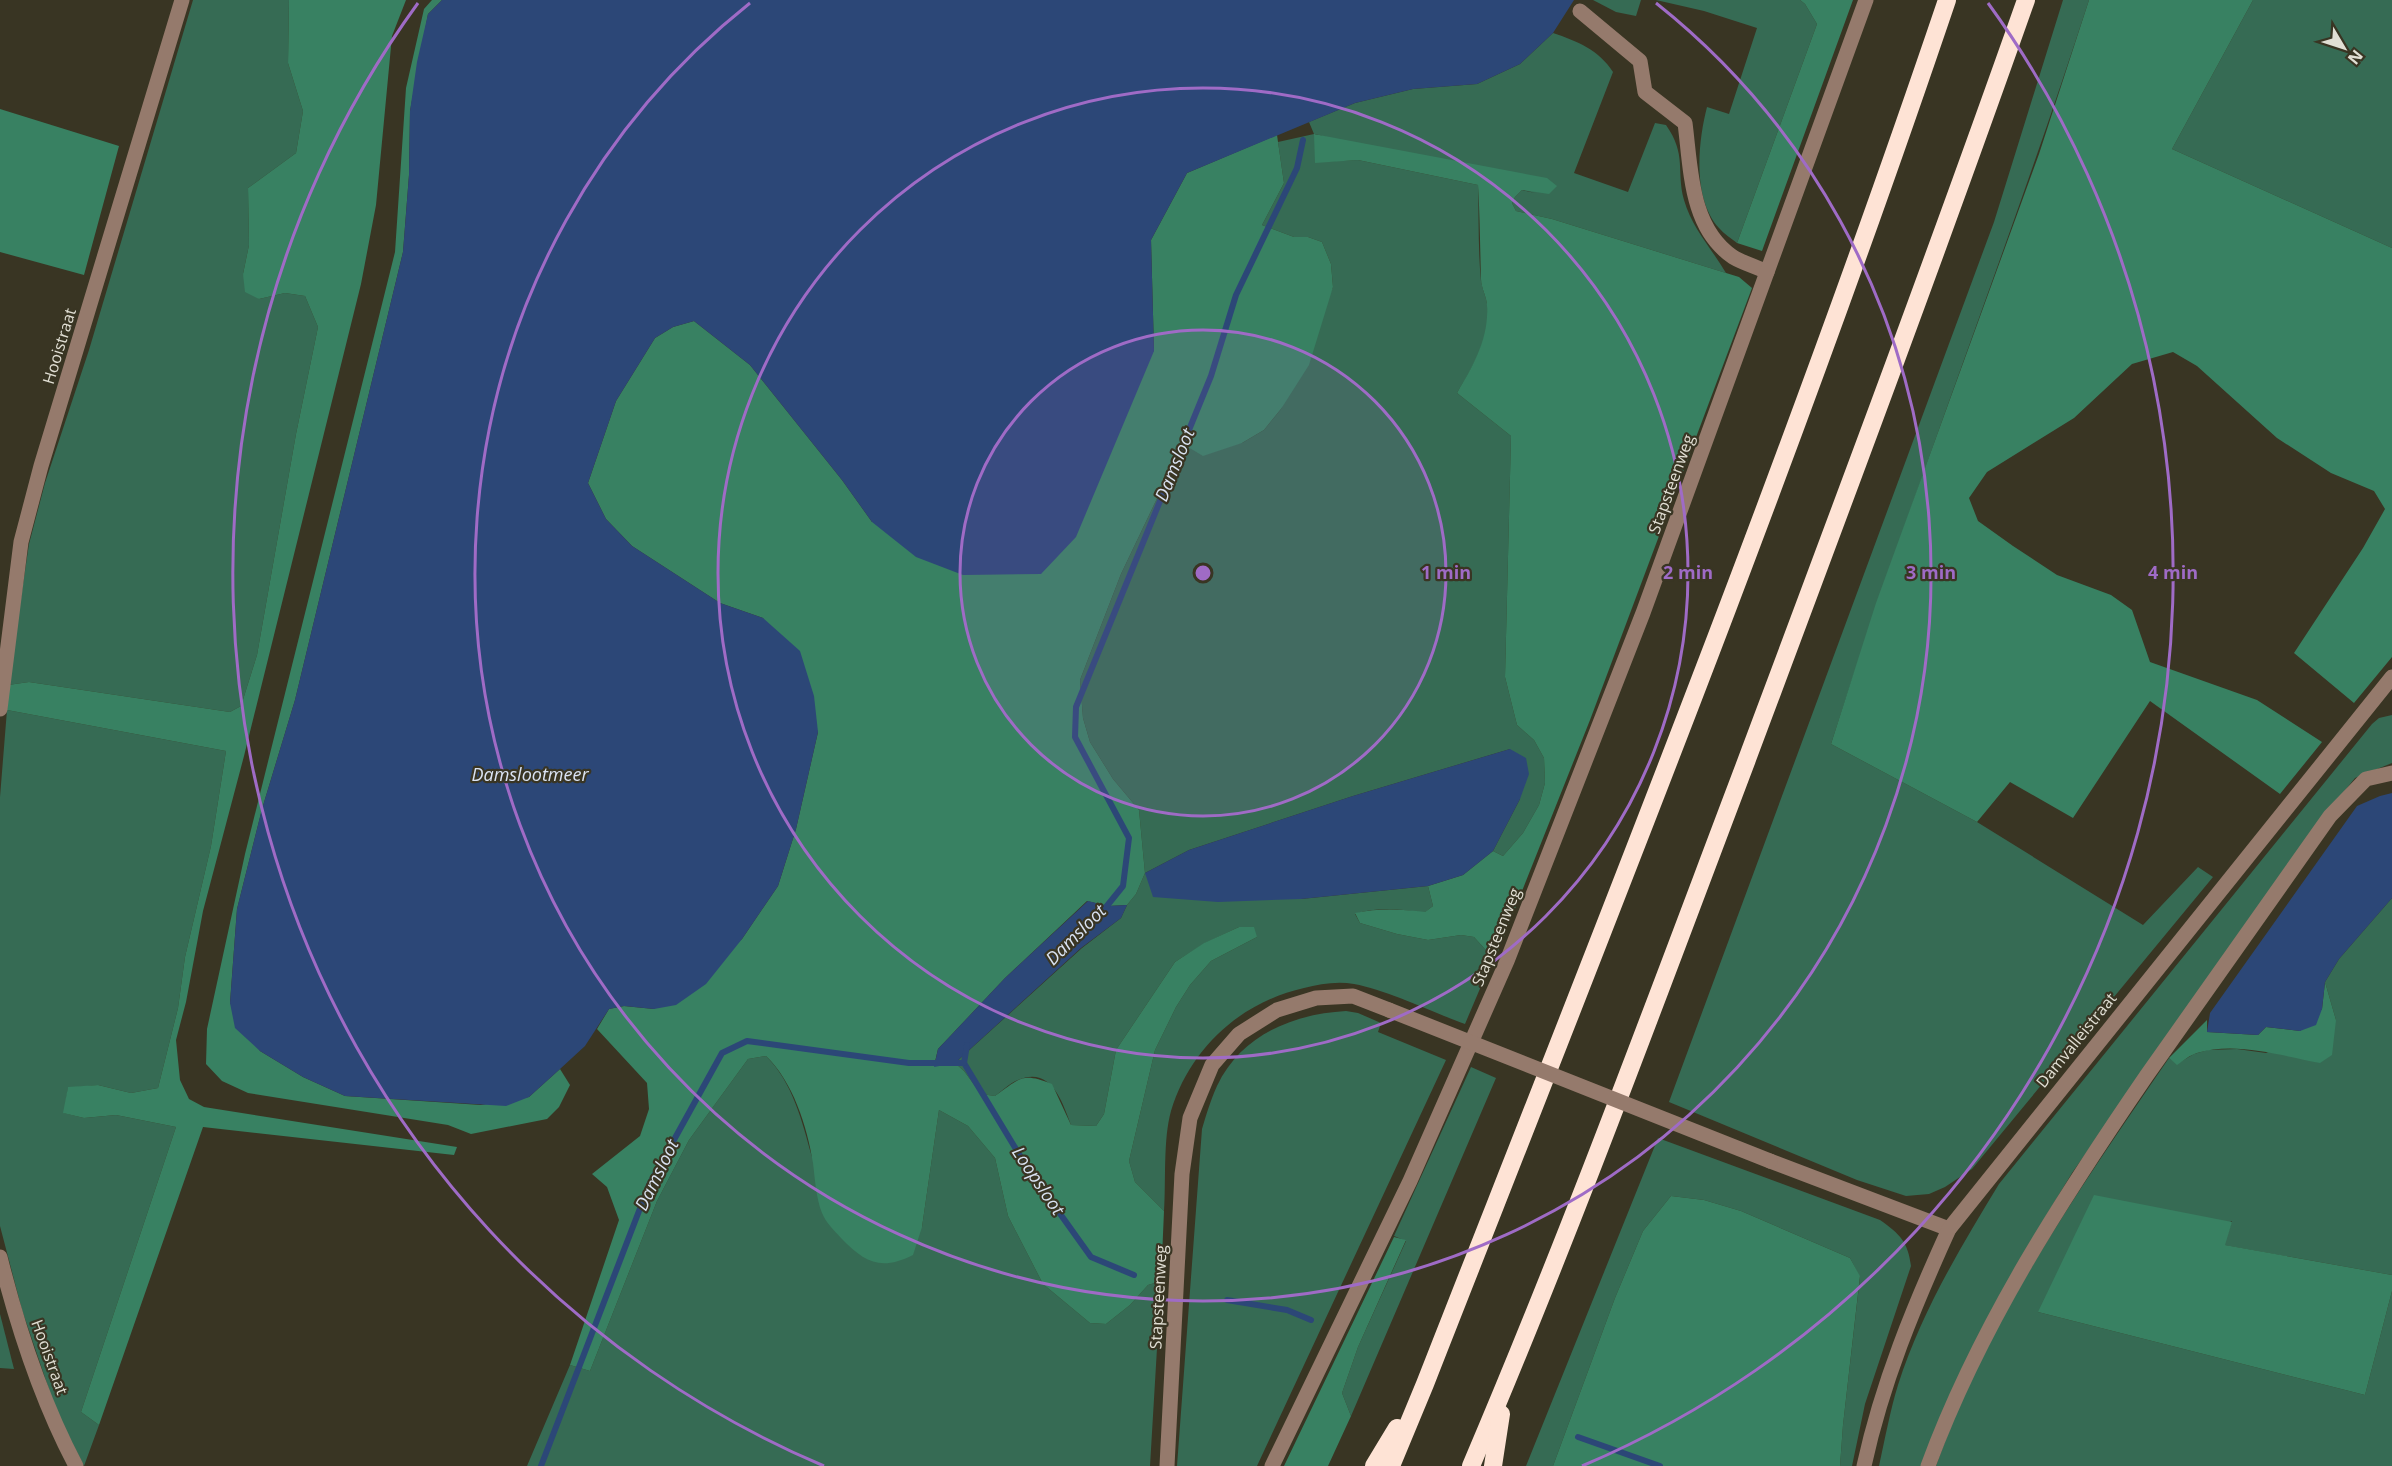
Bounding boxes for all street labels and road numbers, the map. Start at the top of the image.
street label: Hooistraat [37,305,81,387]
street label: Stapsteenweg [1643,431,1699,537]
street label: Stapsteenweg [1466,884,1526,989]
street label: Damvalleistraat [2031,988,2121,1092]
street label: Stapsteenweg [1144,1244,1172,1350]
street label: Hooistraat [26,1316,74,1398]

